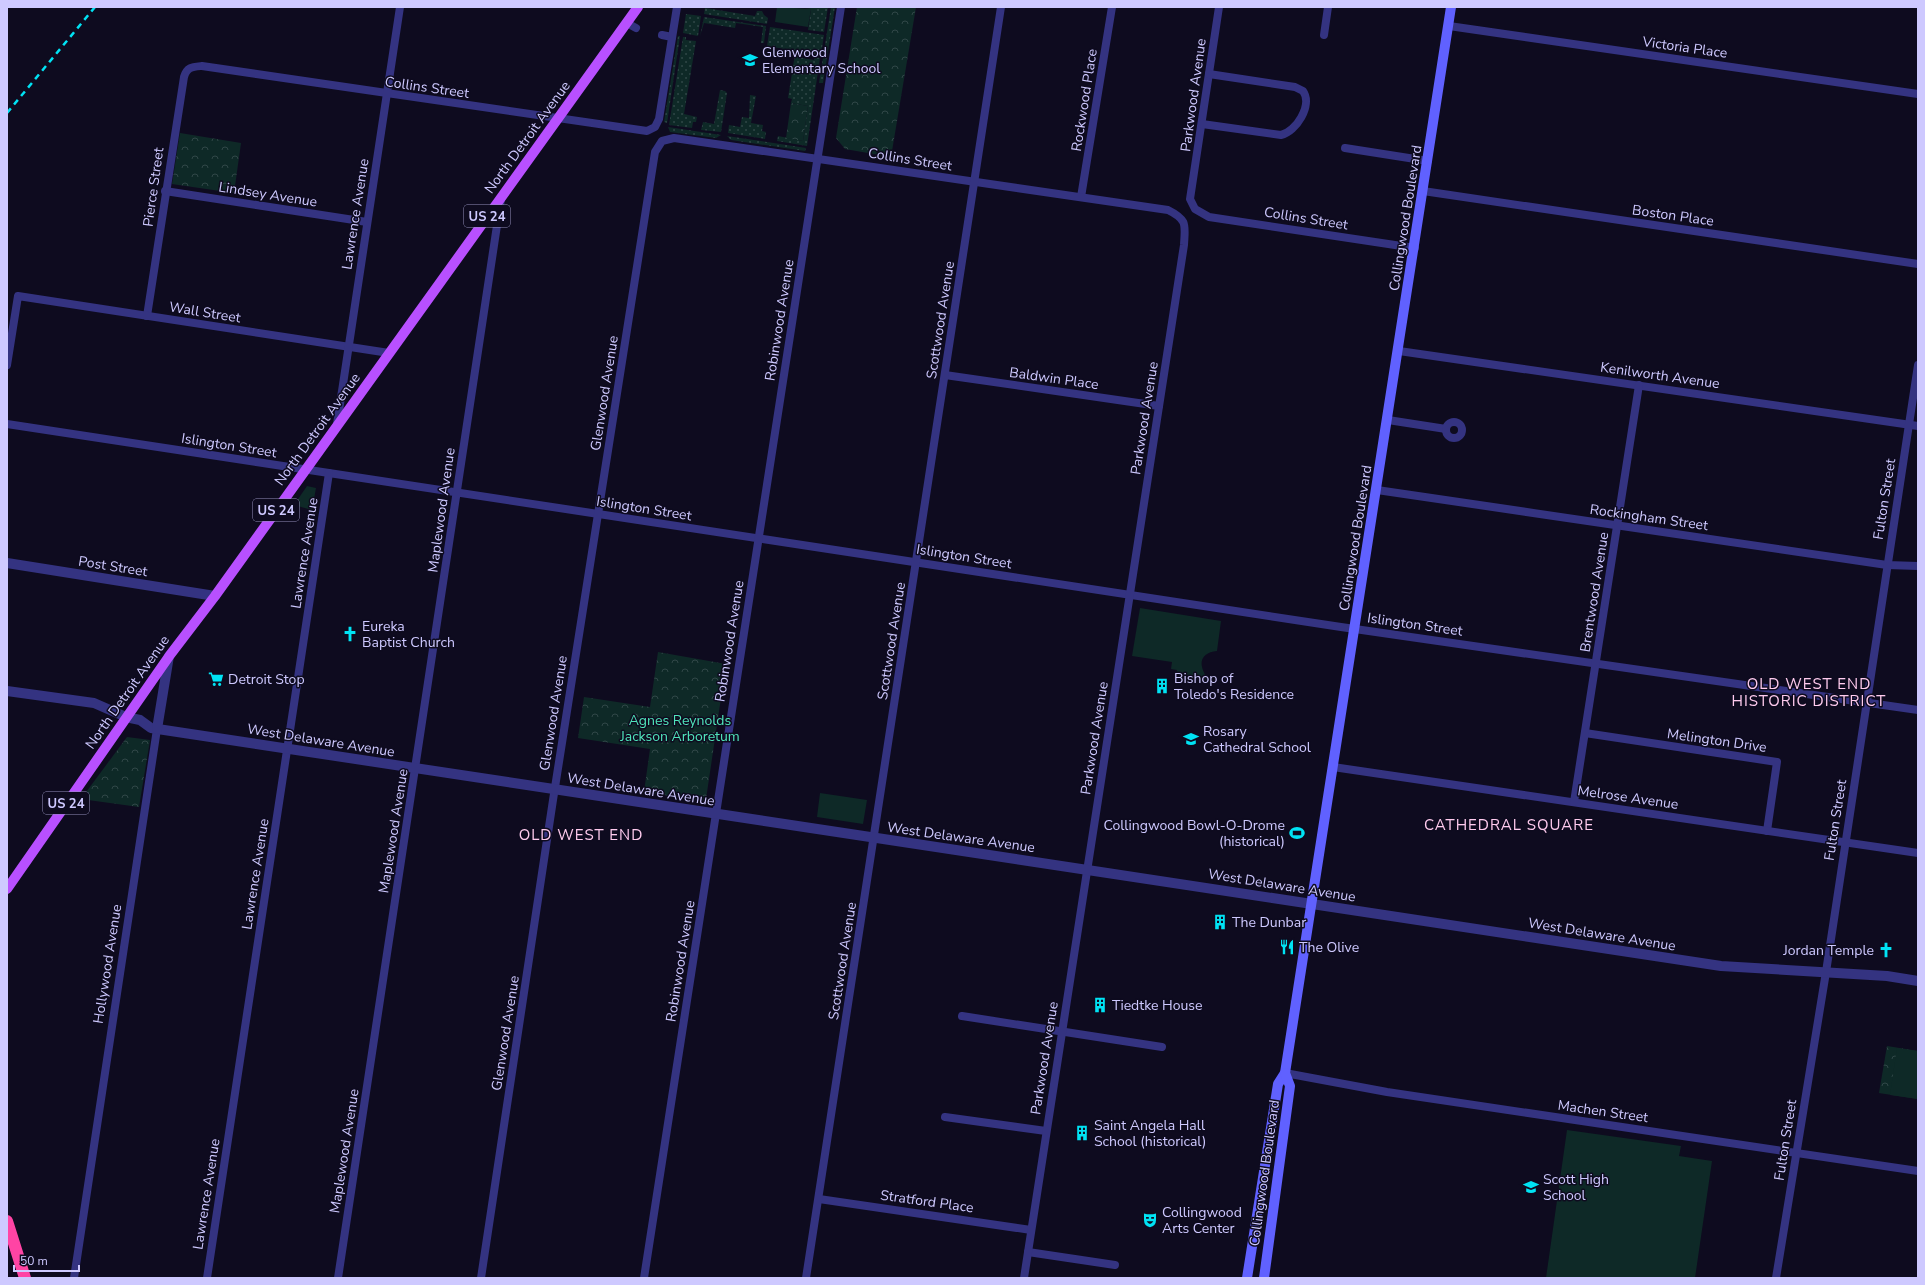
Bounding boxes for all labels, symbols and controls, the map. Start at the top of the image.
street label: Victoria Place [1640,32,1729,63]
street label: Parkwood Avenue [1176,37,1211,153]
place label: Glenwood Elementary School [762,43,881,78]
street label: Rockwood Place [1067,47,1102,153]
school or university icon: Glenwood Elementary School [741,51,759,69]
street label: Collins Street [384,72,470,103]
street label: North Detroit Avenue [480,77,575,197]
street label: Collins Street [867,143,953,176]
street label: Collingwood Boulevard [1385,144,1426,292]
street label: Pierce Street [139,146,168,228]
street label: Lawrence Avenue [337,157,374,271]
street label: Lindsey Avenue [217,177,319,212]
street label: Boston Place [1631,200,1715,231]
street label: Collins Street [1263,202,1349,235]
road number: US 24 [464,205,510,227]
street label: Robinwood Avenue [760,258,798,382]
street label: Scottwood Avenue [922,260,959,380]
street label: Wall Street [168,297,242,328]
street label: Glenwood Avenue [586,334,623,452]
street label: Kenilworth Avenue [1599,358,1721,393]
street label: Parkwood Avenue [1126,360,1163,476]
street label: Baldwin Place [1008,363,1100,394]
street label: North Detroit Avenue [270,369,365,489]
street label: Islington Street [180,429,278,462]
street label: Maplewood Avenue [423,447,460,574]
street label: Fulton Street [1869,457,1900,541]
street label: Collingwood Boulevard [1335,464,1376,612]
street label: Islington Street [595,492,693,525]
street label: Lawrence Avenue [286,496,323,610]
road number: US 24 [253,499,299,521]
street label: Rockingham Street [1589,500,1709,535]
street label: Brentwood Avenue [1576,531,1613,654]
street label: Islington Street [915,540,1013,573]
street label: Post Street [77,552,149,581]
street label: Robinwood Avenue [710,579,748,703]
street label: Scottwood Avenue [873,581,910,701]
street label: Islington Street [1366,608,1464,641]
place label: Eureka Baptist Church [362,617,455,652]
church icon: Eureka Baptist Church [341,625,359,643]
street label: North Detroit Avenue [81,632,174,753]
street label: Glenwood Avenue [535,654,572,772]
place label: Bishop of Toledo's Residence [1174,669,1294,704]
supermarket icon: Detroit Stop [207,670,225,688]
place label: Detroit Stop [228,670,305,689]
district label: OLD WEST END HISTORIC DISTRICT [1732,674,1886,711]
building icon: Bishop of Toledo's Residence [1153,677,1171,695]
street label: Parkwood Avenue [1076,680,1113,796]
park label: Agnes Reynolds Jackson Arboretum [619,711,740,746]
street label: West Delaware Avenue [246,719,396,762]
place label: Rosary Cathedral School [1203,722,1312,757]
street label: Melington Drive [1666,724,1768,757]
school or university icon: Rosary Cathedral School [1182,730,1200,748]
street label: Maplewood Avenue [374,768,413,895]
street label: West Delaware Avenue [566,768,716,811]
street label: Fulton Street [1820,778,1851,862]
street label: Melrose Avenue [1576,781,1680,814]
road number: US 24 [43,792,89,814]
district label: CATHEDRAL SQUARE [1424,815,1594,835]
place label: Collingwood Bowl-O-Drome (historical) [1104,816,1285,851]
street label: Lawrence Avenue [237,817,274,931]
street label: West Delaware Avenue [886,818,1036,857]
sports icon: Collingwood Bowl-O-Drome (historical) [1288,824,1306,842]
district label: OLD WEST END [519,825,643,845]
street label: West Delaware Avenue [1207,864,1357,907]
street label: Robinwood Avenue [661,899,699,1023]
street label: Scottwood Avenue [824,901,861,1021]
street label: Hollywood Avenue [89,903,126,1025]
building icon: The Dunbar [1211,913,1229,931]
place label: The Dunbar [1232,913,1306,932]
street label: West Delaware Avenue [1527,913,1677,956]
restaurant icon: The Olive [1278,938,1296,956]
place label: The Olive [1299,938,1359,957]
place label: Jordan Temple [1782,941,1874,960]
church icon: Jordan Temple [1877,941,1895,959]
street label: Glenwood Avenue [487,974,524,1092]
building icon: Tiedtke House [1091,996,1109,1014]
place label: Tiedtke House [1112,996,1203,1015]
street label: Parkwood Avenue [1026,1000,1063,1116]
street label: Maplewood Avenue [325,1088,364,1215]
street label: Machen Street [1557,1096,1649,1127]
street label: Fulton Street [1770,1098,1801,1182]
street label: Collingwood Boulevard [1245,1099,1284,1247]
place label: Saint Angela Hall School (historical) [1094,1116,1206,1151]
building icon: Saint Angela Hall School (historical) [1073,1124,1091,1142]
street label: Lawrence Avenue [188,1137,225,1251]
place label: Scott High School [1543,1170,1609,1205]
school or university icon: Scott High School [1522,1178,1540,1196]
street label: Stratford Place [879,1186,975,1217]
place label: Collingwood Arts Center [1162,1203,1242,1238]
theatre icon: Collingwood Arts Center [1141,1211,1159,1229]
scale bar [14,1247,79,1273]
text: 50 m [20,1253,48,1269]

